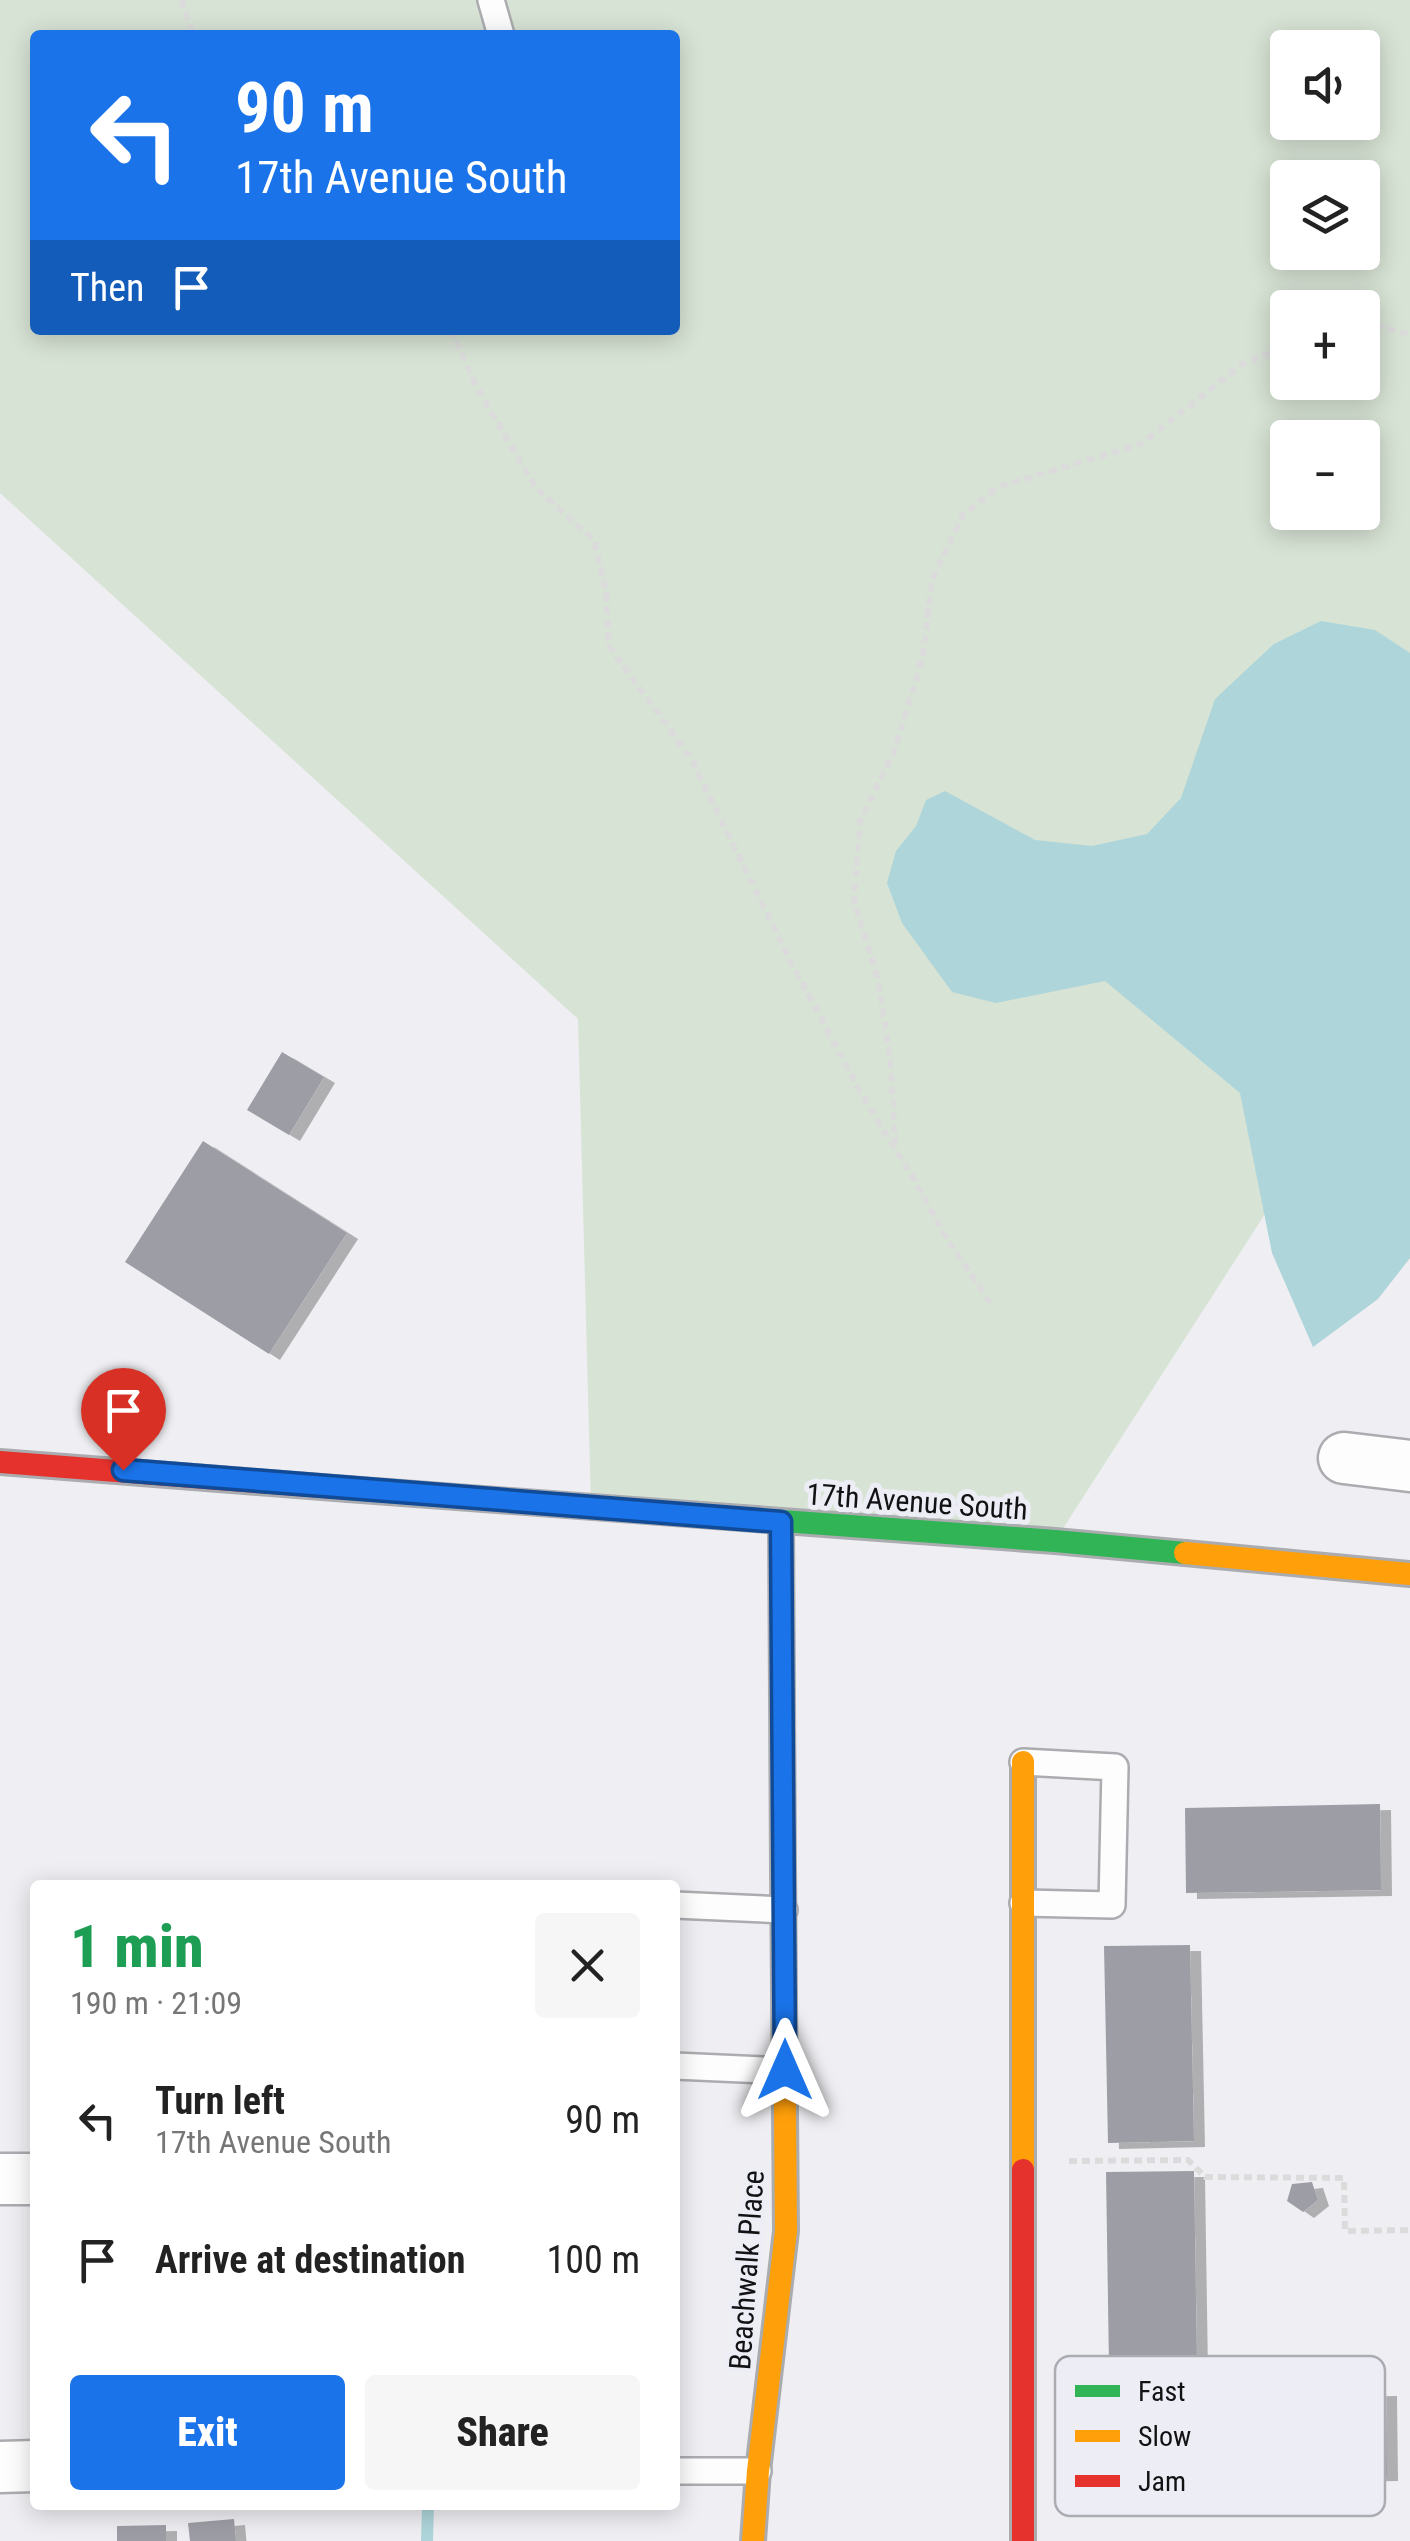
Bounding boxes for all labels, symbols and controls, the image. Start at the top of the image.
map controls [1270,30,1380,530]
button: sound [1270,30,1380,140]
text: 90 m [235,67,374,149]
icon: left [70,70,200,200]
text: 17th Avenue South [235,151,567,204]
button: layers [1270,160,1380,270]
icon: arrive [164,260,219,315]
text: Then [70,266,144,310]
button: + [1270,290,1380,400]
button: − [1270,420,1380,530]
pin [81,1368,166,1471]
icon: arrive [96,1383,151,1438]
street label: 17th Avenue South [805,1476,1029,1527]
text: 1 min [70,1911,204,1982]
button: close [535,1913,640,2018]
text: 190 m · 21:09 [70,1984,242,2022]
position arrow [733,2018,837,2122]
text: Turn left [155,2079,285,2123]
icon: left [70,2093,125,2148]
text: 90 m [565,2098,640,2142]
text: 17th Avenue South [155,2123,391,2161]
street label: Beachwalk Place [722,2169,771,2371]
icon: arrive [70,2233,125,2288]
text: Arrive at destination [155,2238,465,2282]
text: 100 m [546,2238,640,2282]
legend [1055,2356,1385,2516]
button: Exit [70,2375,345,2490]
button: Share [365,2375,640,2490]
text: Fast [1138,2375,1185,2408]
text: Slow [1138,2420,1191,2453]
text: Jam [1138,2465,1186,2498]

